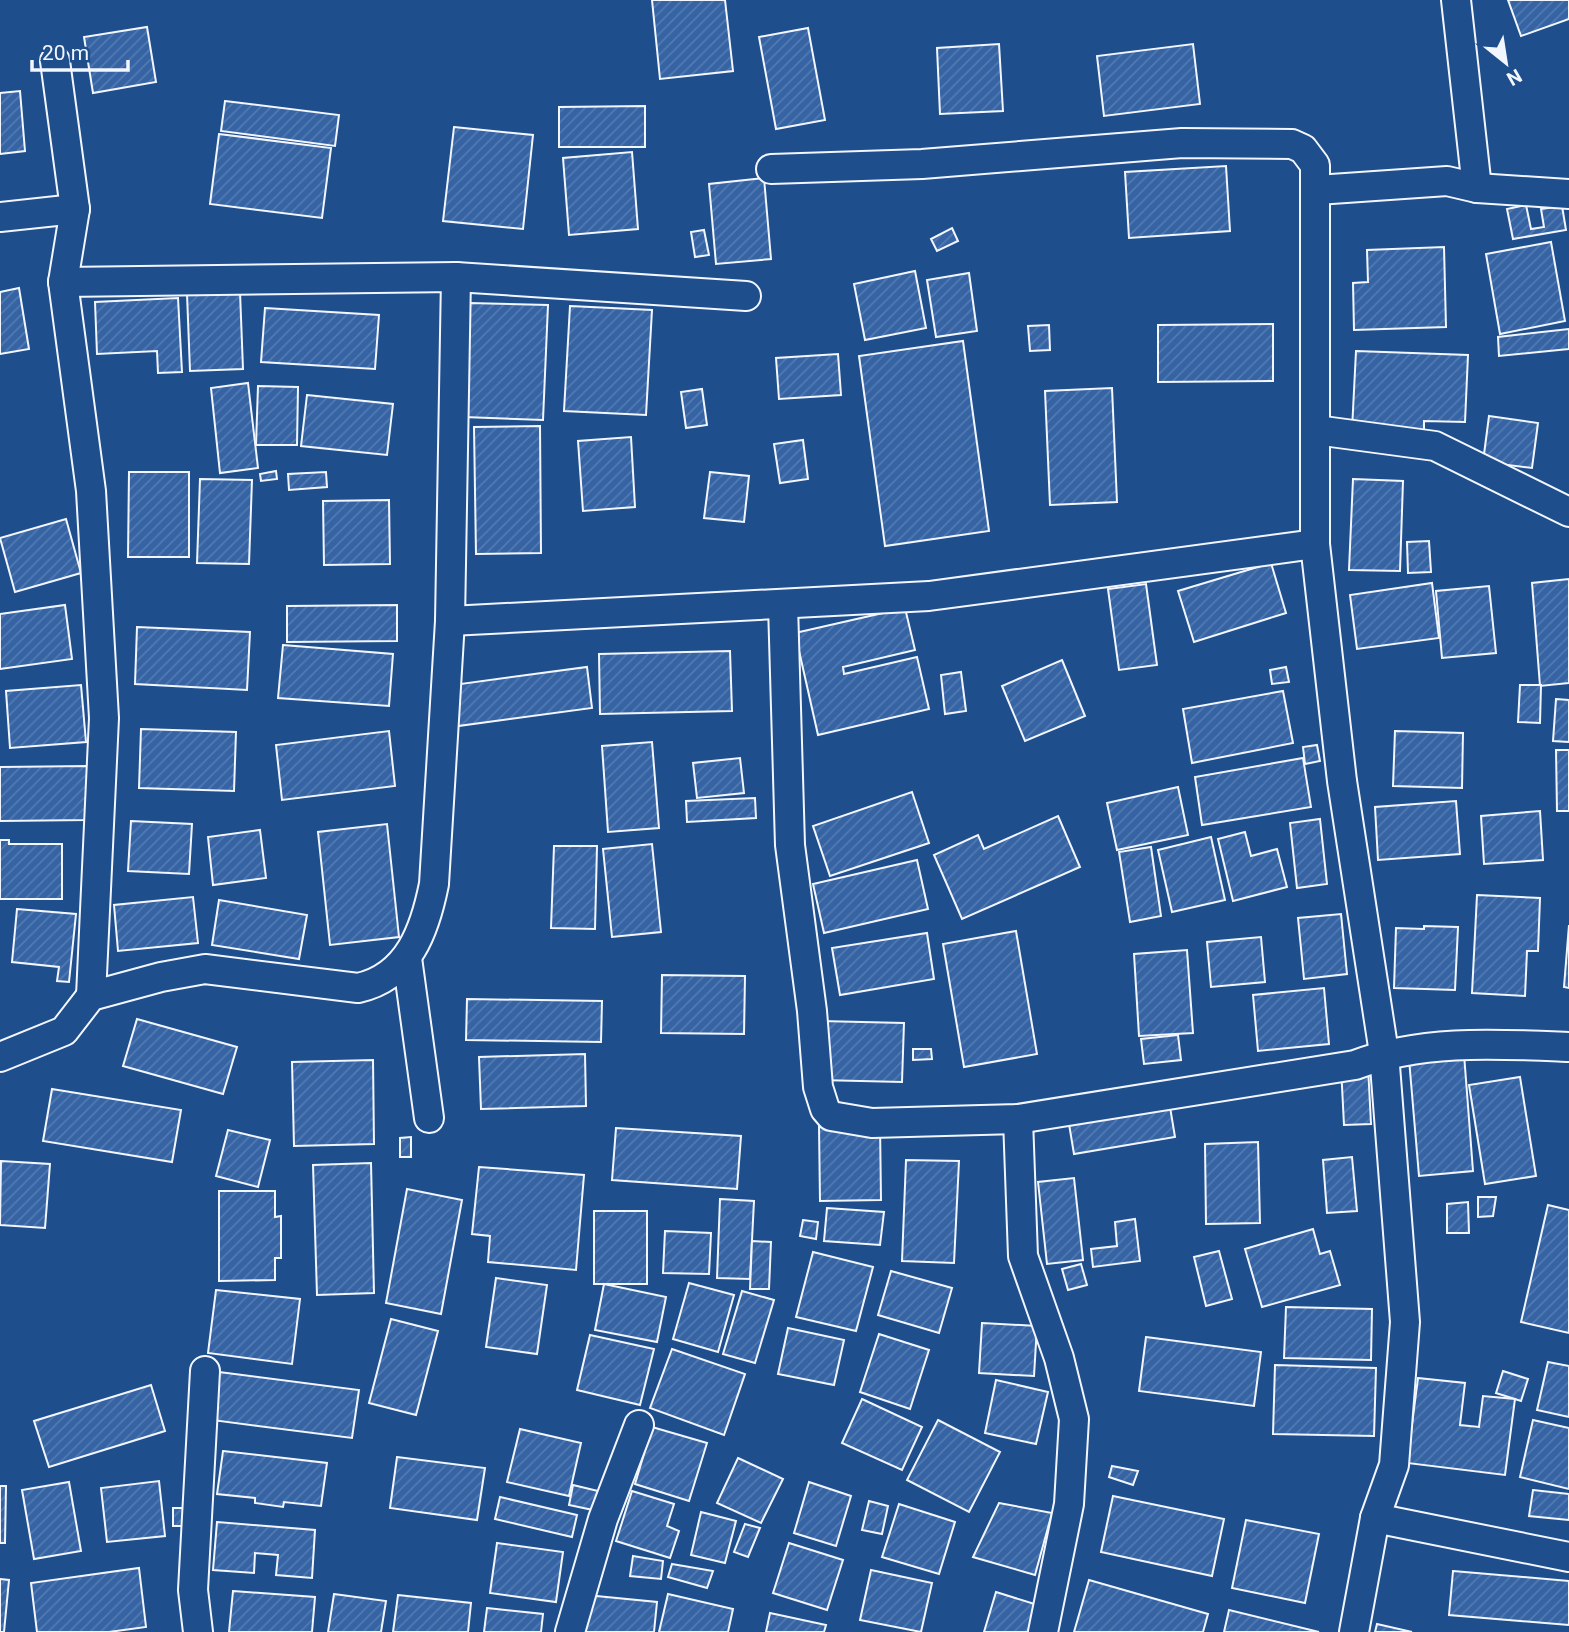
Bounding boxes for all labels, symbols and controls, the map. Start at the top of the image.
scale bar [32,28,128,72]
north arrow [1471,28,1541,98]
text: 20 m [42,41,89,65]
text: N [1503,64,1526,91]

